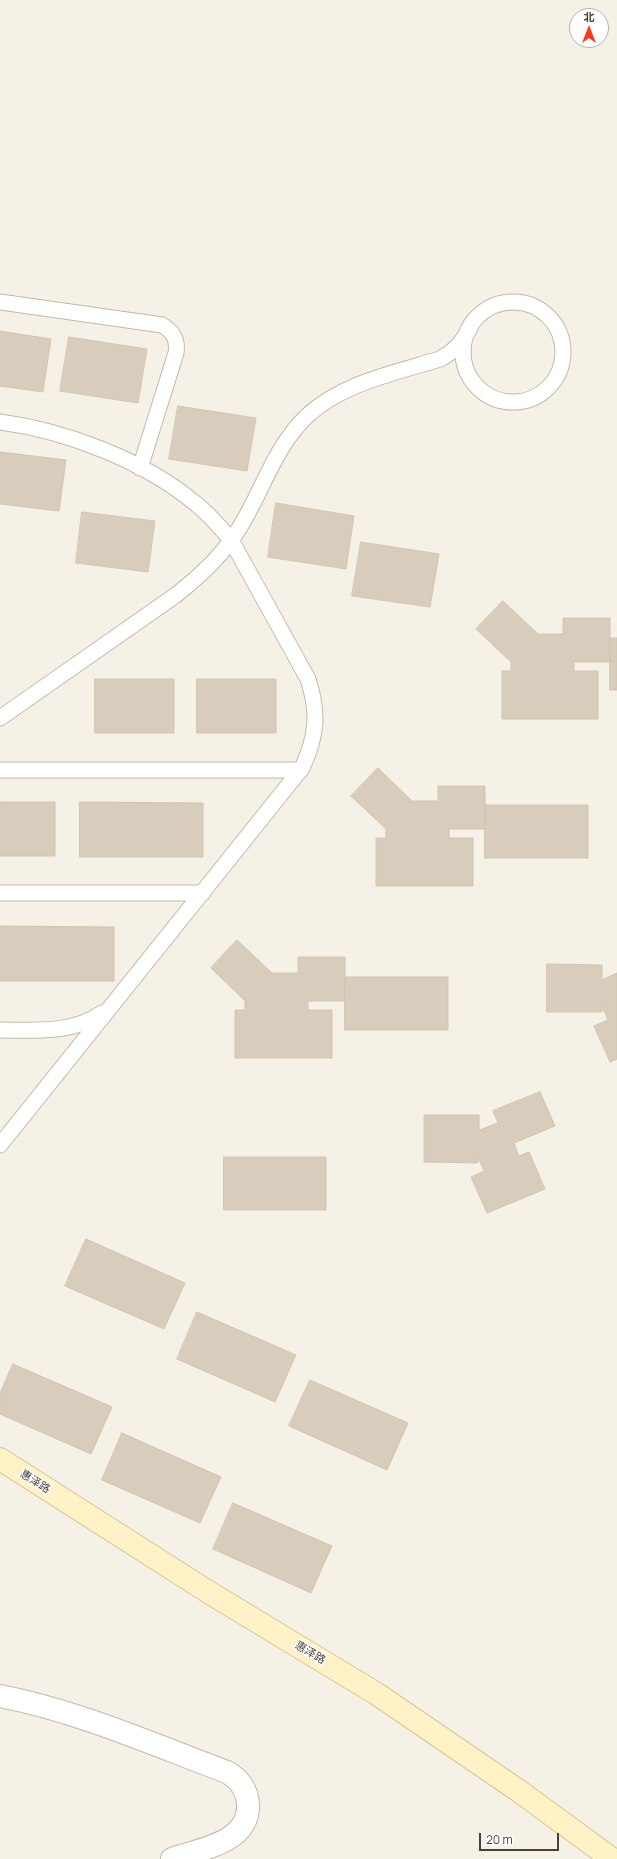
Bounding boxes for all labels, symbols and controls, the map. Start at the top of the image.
north arrow [569,8,609,48]
text: 北 [584,9,595,24]
street label: 惠泽路 [18,1468,52,1496]
street label: 惠泽路 [292,1639,328,1667]
scale bar [481,1825,561,1851]
text: 20 m [486,1831,513,1848]

